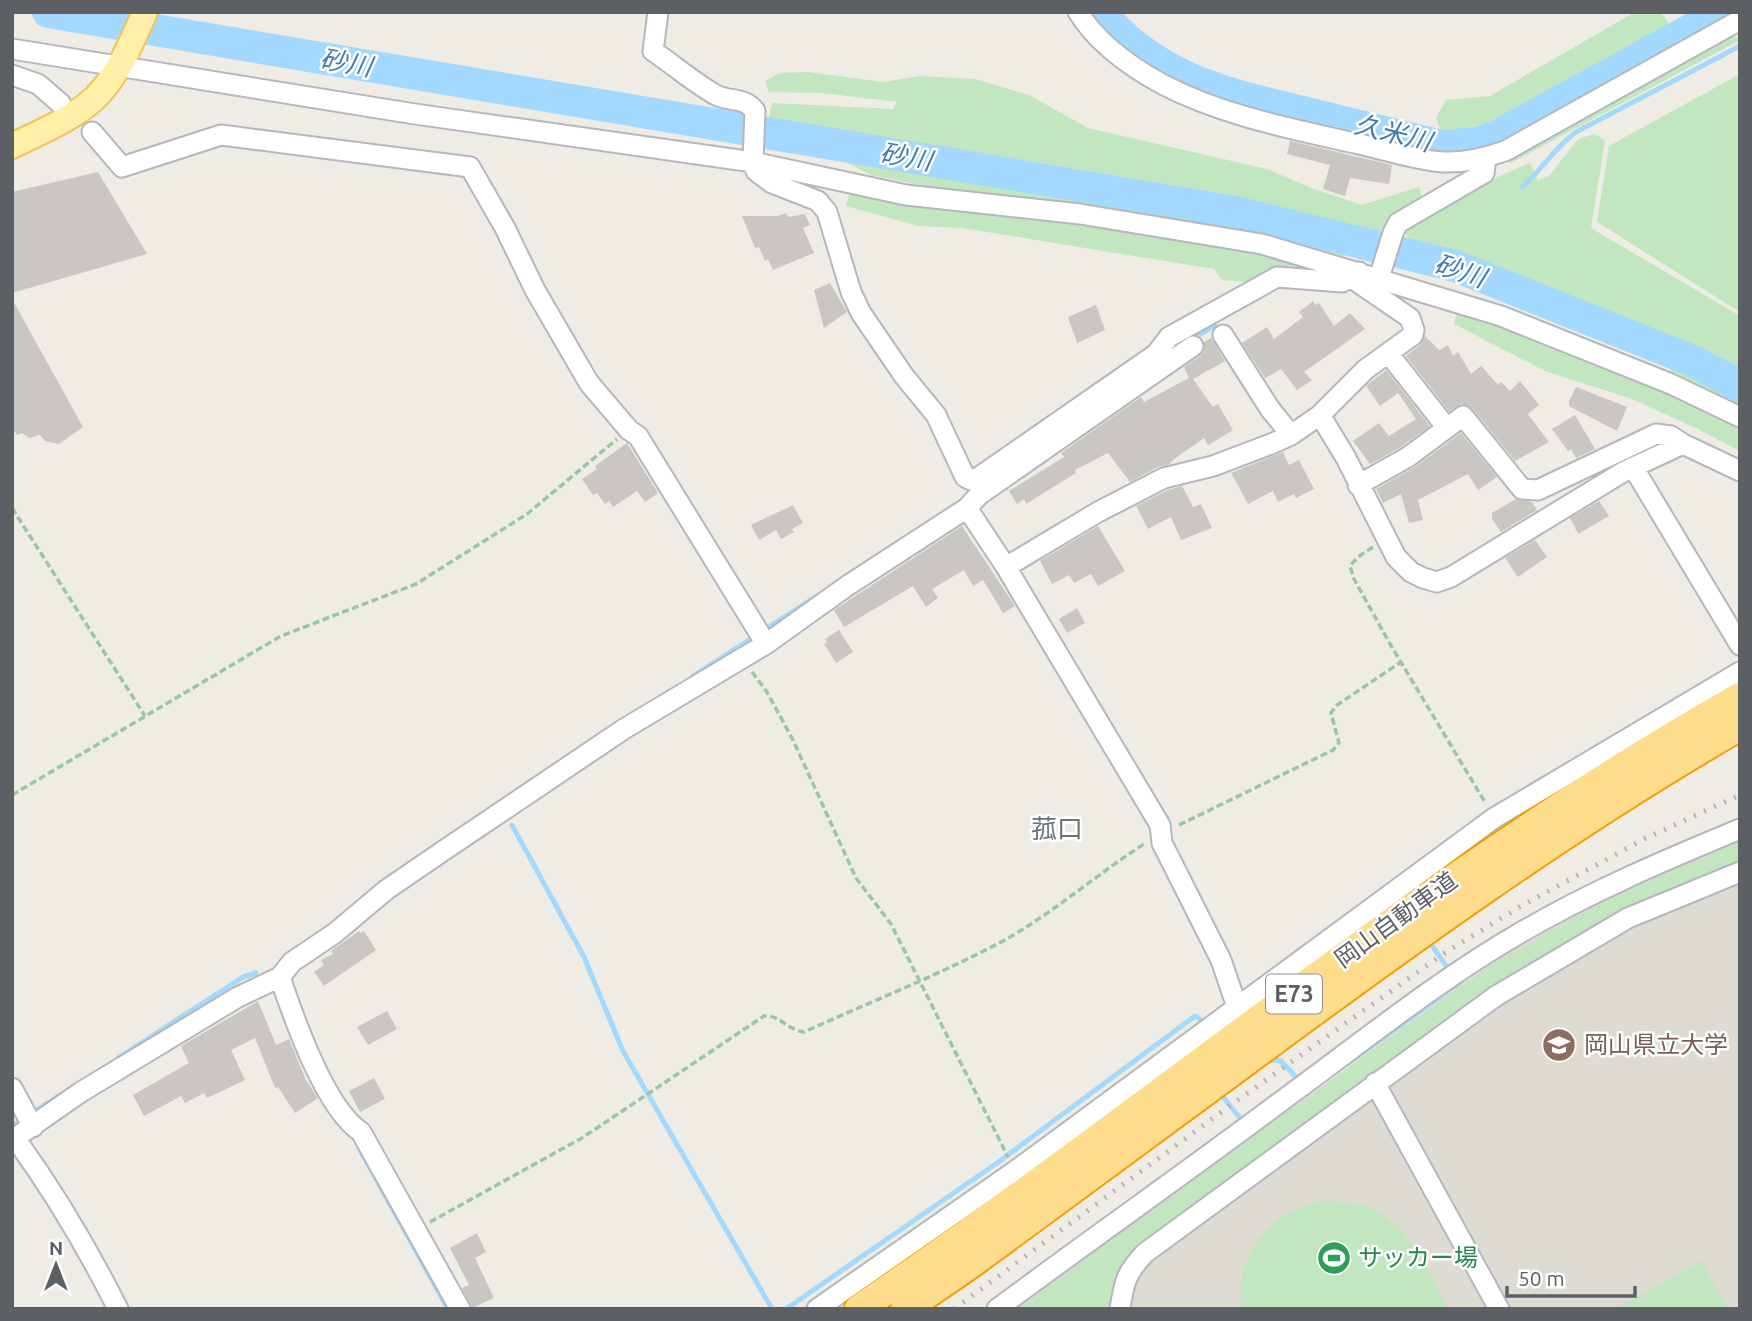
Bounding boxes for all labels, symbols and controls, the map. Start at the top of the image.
water label: 砂川 [318,44,377,82]
water label: 久米川 [1352,109,1437,157]
water label: 砂川 [878,138,937,176]
water label: 砂川 [1431,249,1492,293]
district label: 菰口 [1031,814,1083,843]
street label: 岡山自動車道 [1330,866,1462,973]
road number: E73 [1266,974,1322,1014]
school or university icon: 岡山県立大学 [1540,1026,1578,1064]
place label: 岡山県立大学 [1584,1031,1728,1058]
north arrow [21,1230,91,1300]
text: N [49,1237,63,1259]
sports icon: サッカー場 [1315,1239,1353,1277]
place label: サッカー場 [1358,1244,1478,1271]
scale bar [1507,1254,1635,1298]
text: 50 m [1518,1266,1565,1290]

